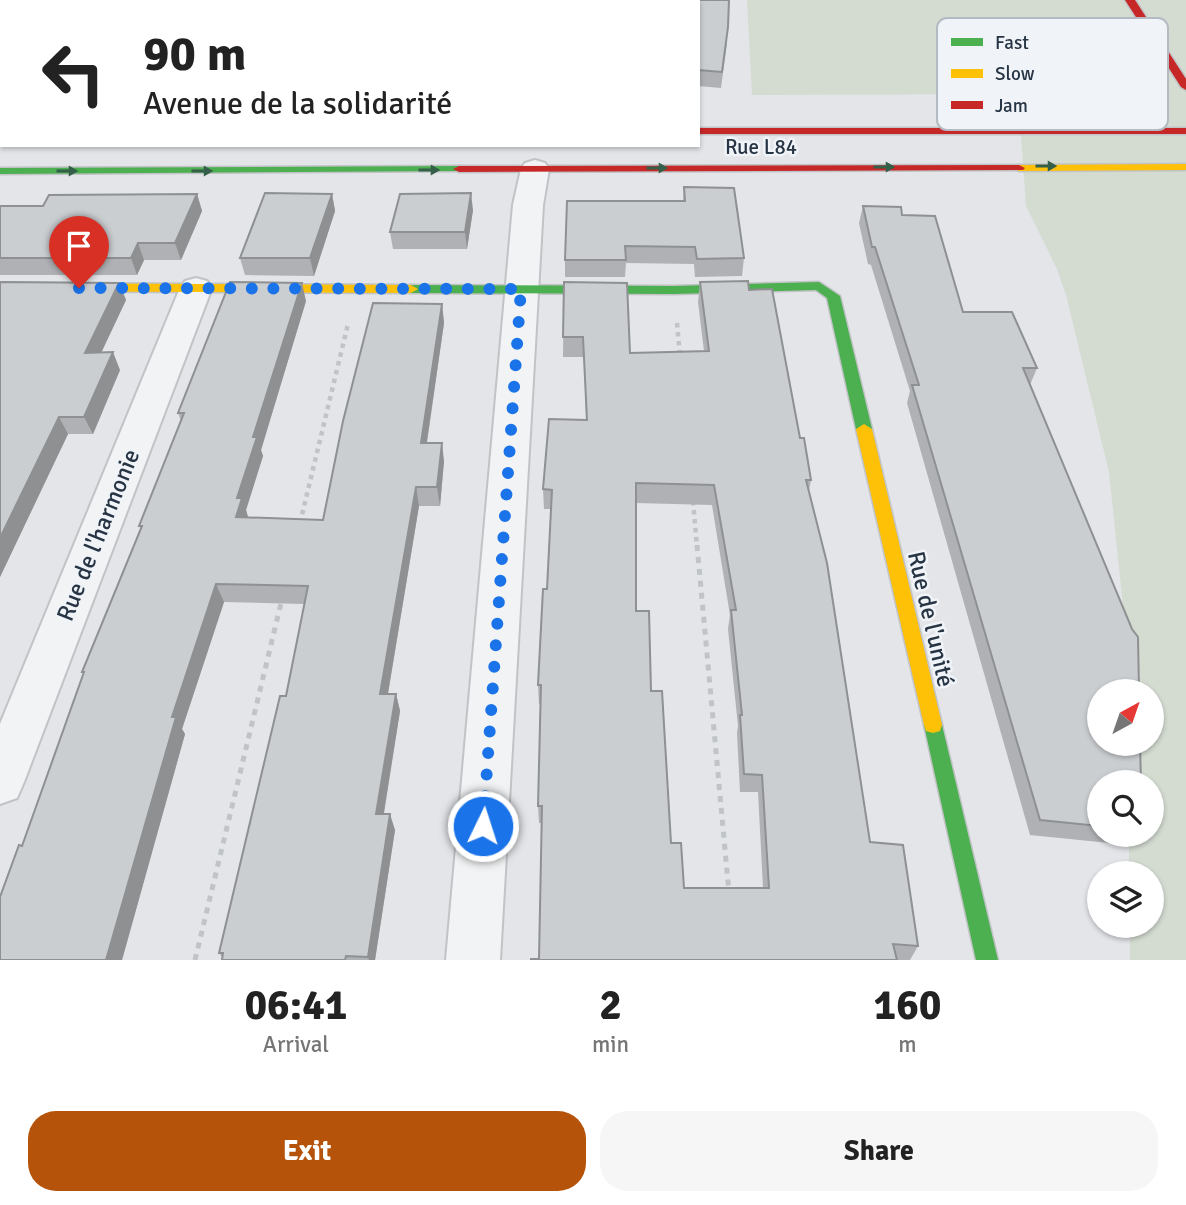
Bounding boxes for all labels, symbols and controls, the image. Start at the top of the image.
legend [937,18,1168,130]
text: 90 m [143,24,246,84]
icon: left [28,28,119,119]
text: Fast [995,31,1029,55]
text: Slow [995,62,1035,86]
text: Avenue de la solidarité [143,84,452,123]
text: Jam [995,94,1028,118]
street label: Rue L84 [725,134,797,160]
one-way arrow [1035,160,1057,172]
one-way arrow [873,161,895,173]
one-way arrow [646,162,668,174]
one-way arrow [418,164,440,176]
one-way arrow [56,165,78,177]
one-way arrow [191,165,213,177]
pin [49,216,109,288]
icon: arrive [60,227,98,265]
street label: Rue de l'harmonie [50,445,146,625]
street label: Rue de l'unité [901,548,961,690]
north arrow [1087,679,1164,756]
map controls [1087,679,1164,938]
button: search [1087,770,1164,847]
position arrow [446,789,520,863]
button: layers [1087,861,1164,938]
text: 06:41 [244,980,348,1031]
text: 2 [599,980,622,1031]
text: 160 [873,980,942,1031]
text: Arrival [263,1030,329,1059]
text: min [592,1030,629,1059]
text: m [898,1030,917,1059]
button: Exit [28,1111,586,1191]
button: Share [600,1111,1158,1191]

